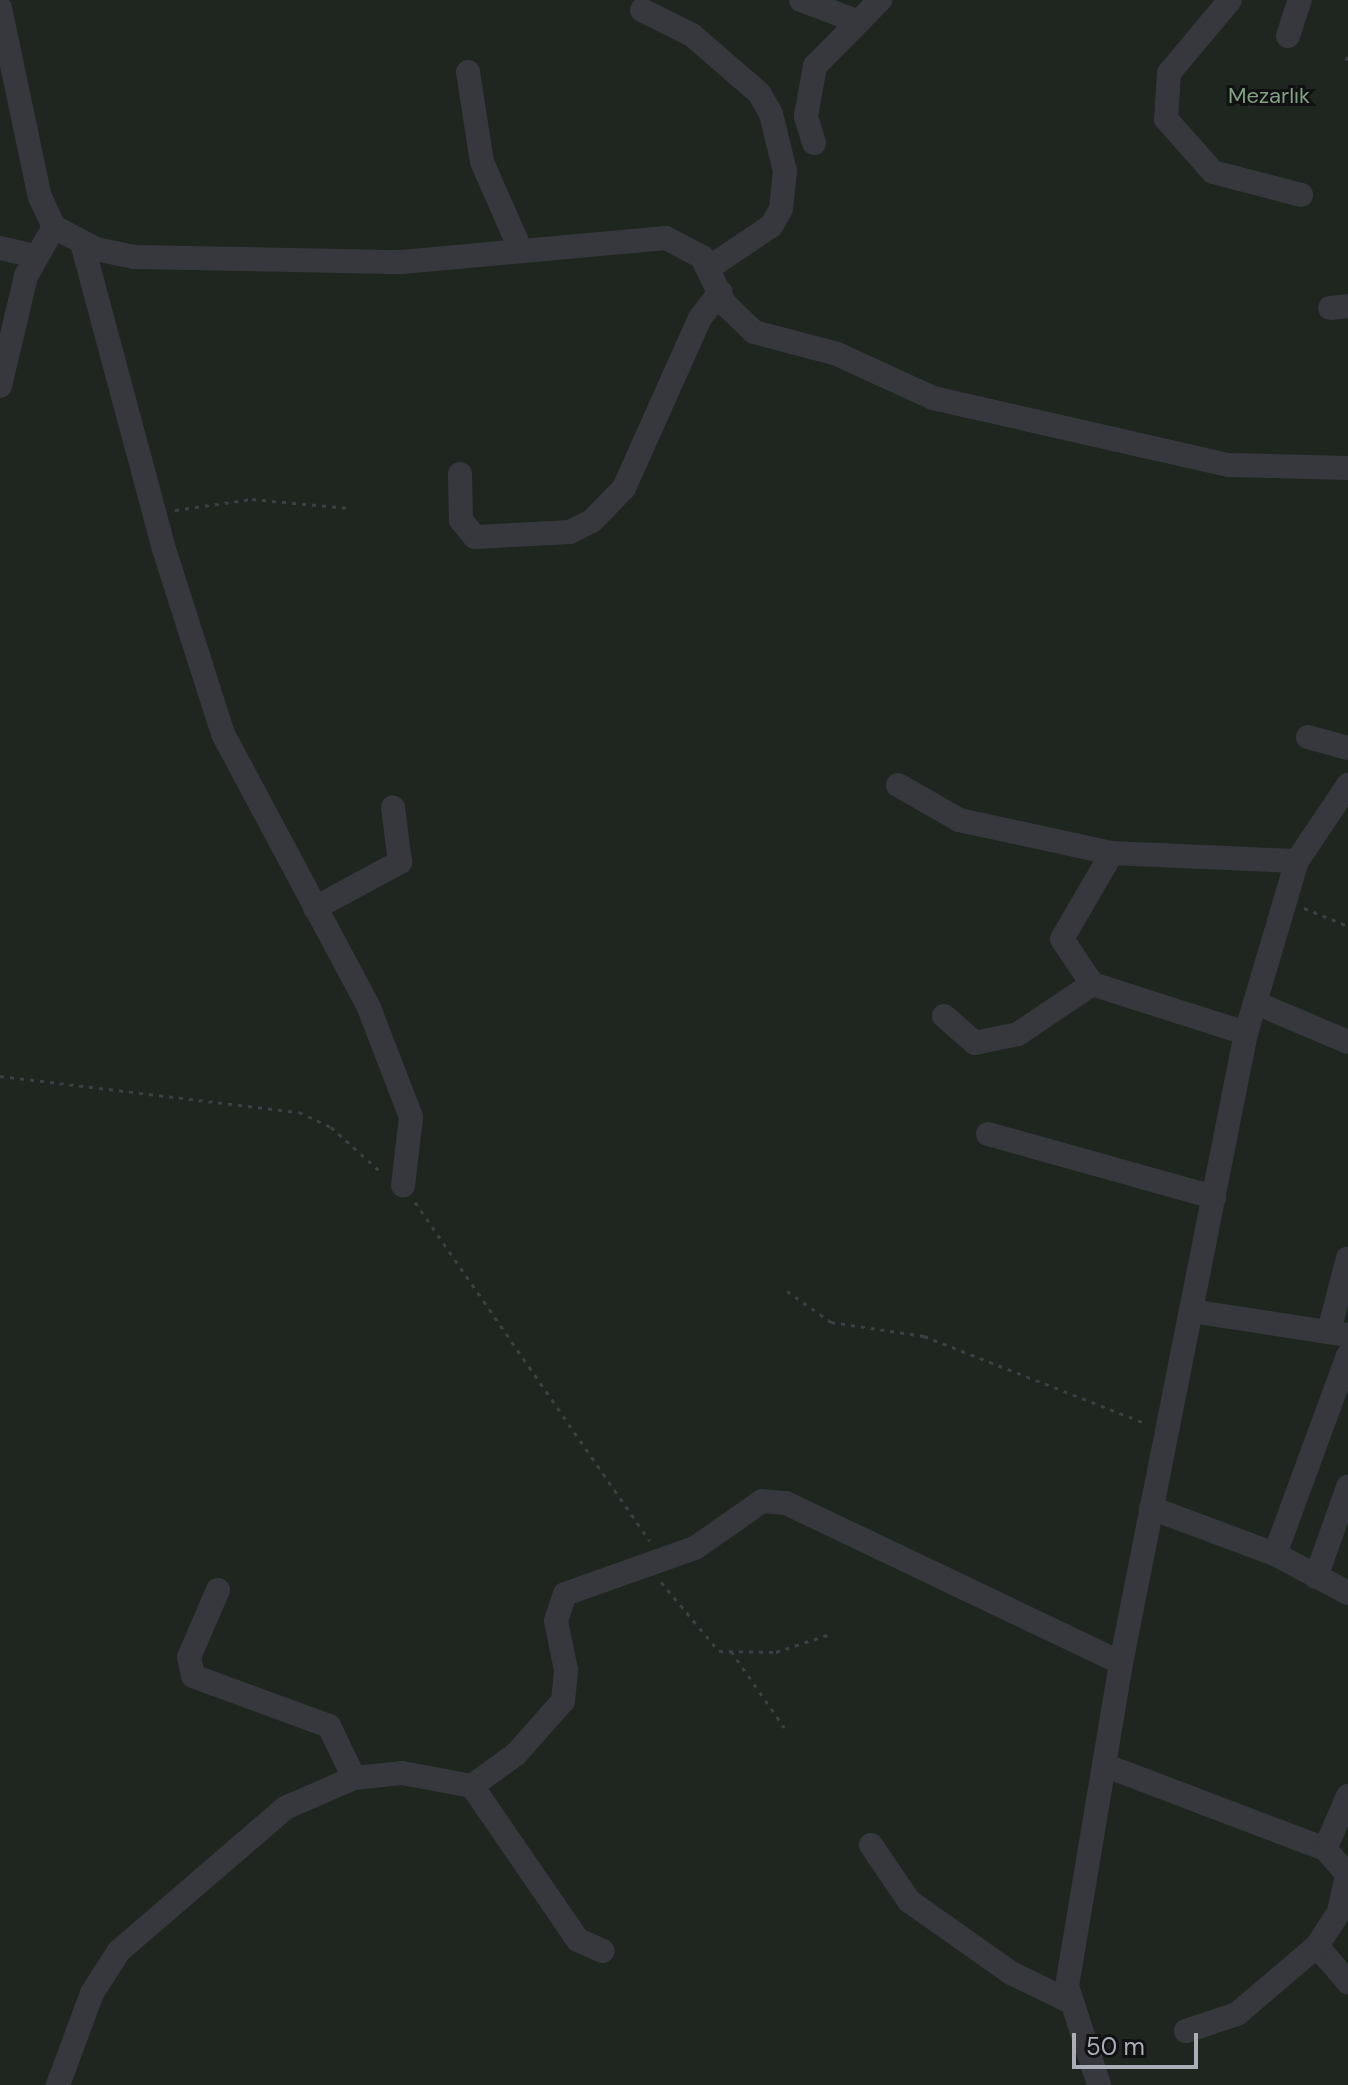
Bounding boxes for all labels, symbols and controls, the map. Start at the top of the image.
park label: Mezarlık [1228,83,1310,109]
scale bar [1076,2017,1202,2067]
text: 50 m [1086,2031,1145,2062]

